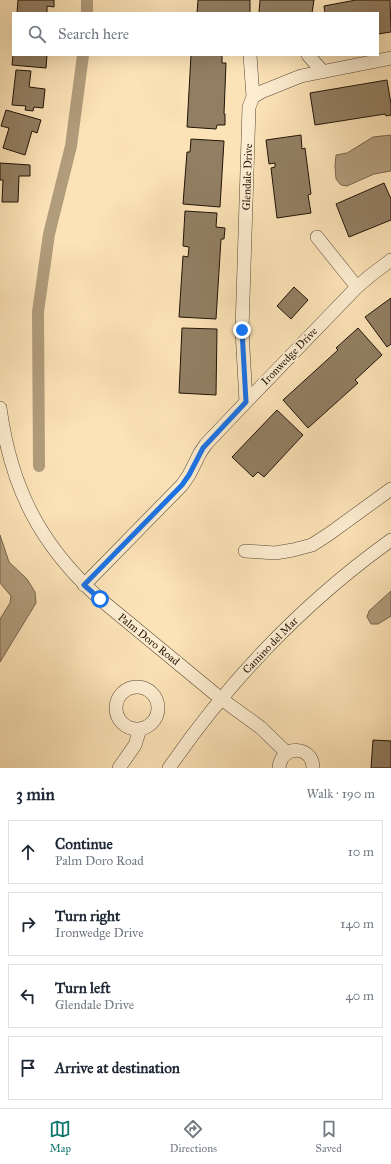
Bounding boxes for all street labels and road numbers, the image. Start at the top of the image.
street label: Glendale Drive [240,143,255,211]
street label: Ironwedge Drive [259,325,320,388]
street label: Palm Doro Road [115,611,182,668]
street label: Camino del Mar [240,614,301,676]

